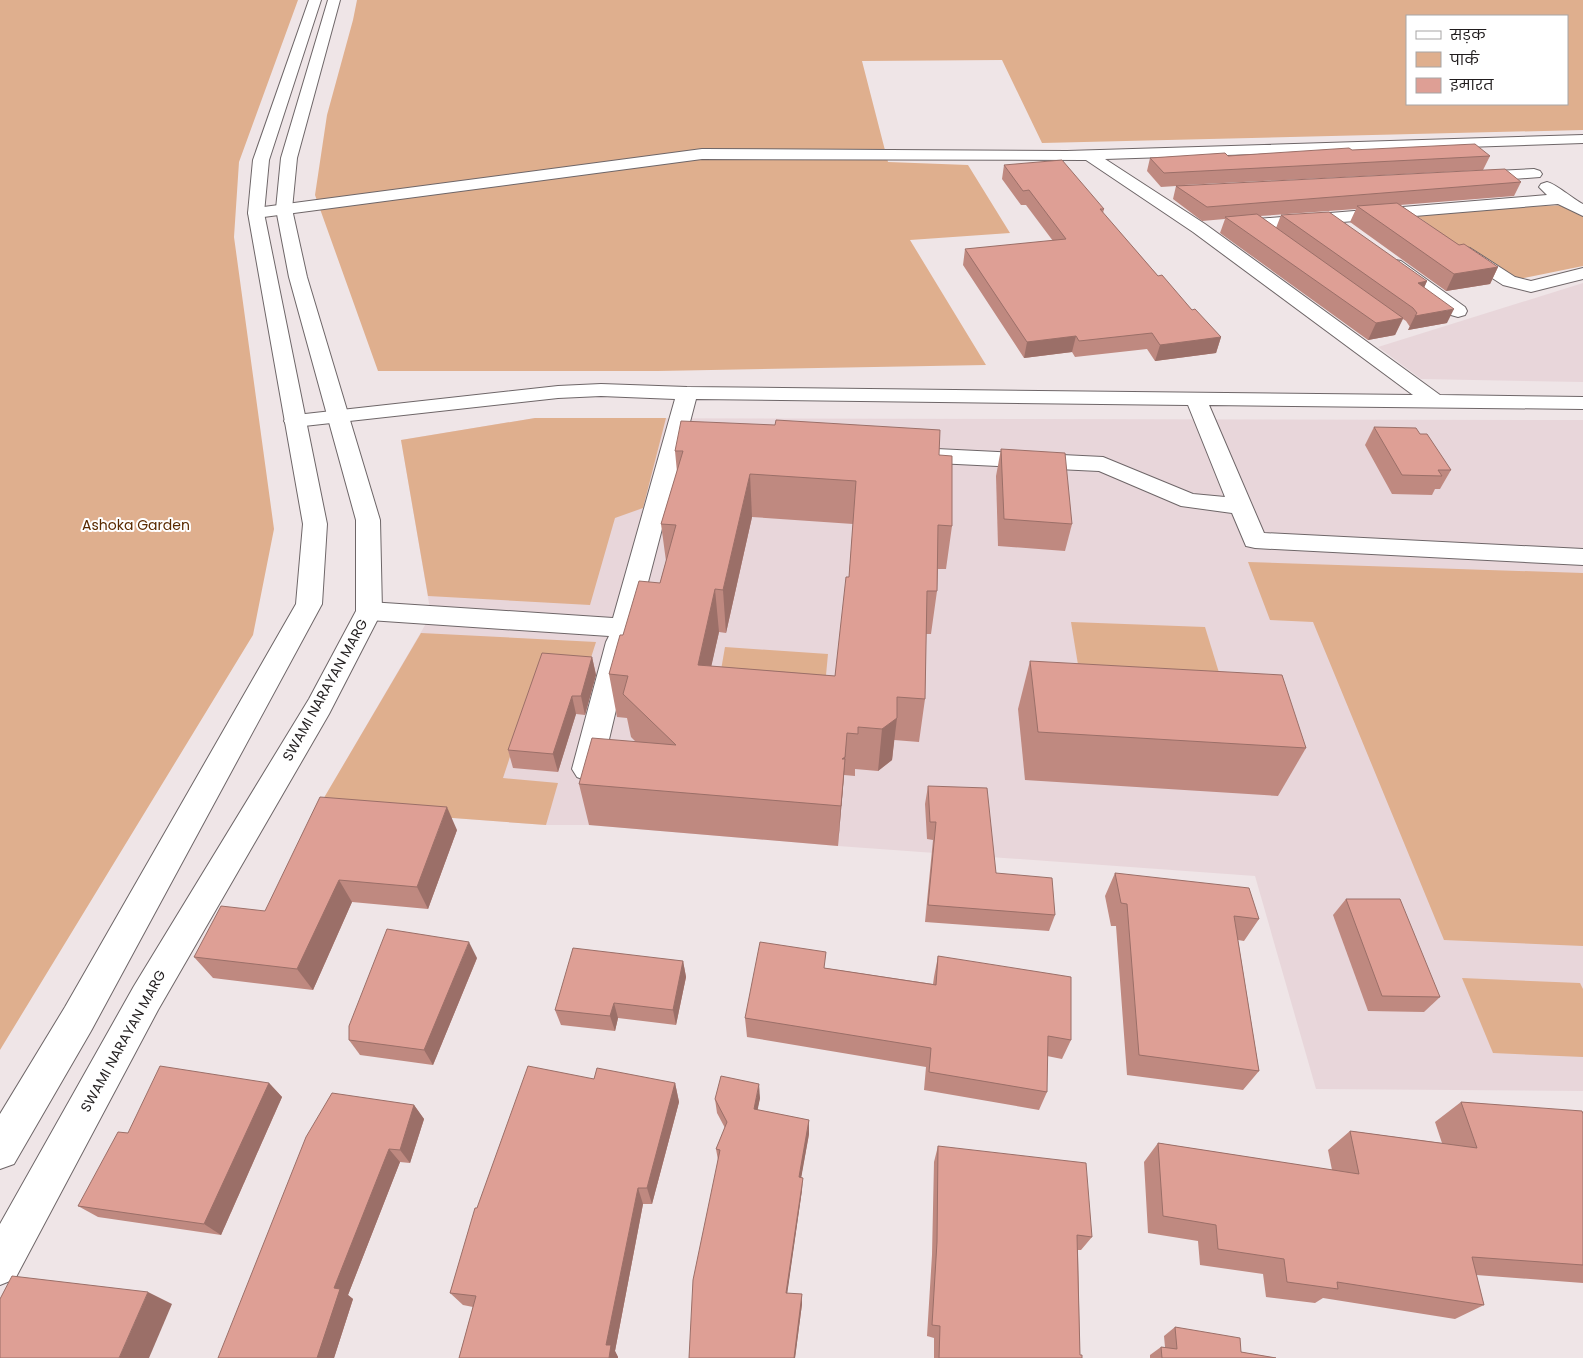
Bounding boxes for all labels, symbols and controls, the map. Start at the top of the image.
legend [1406,15,1568,105]
text: सड़क [1449,24,1487,45]
text: पार्क [1449,49,1480,70]
text: इमारत [1449,74,1494,95]
park label: Ashoka Garden [82,515,190,535]
street label: SWAMI NARAYAN MARG [277,615,373,765]
street label: SWAMI NARAYAN MARG [75,966,171,1116]

